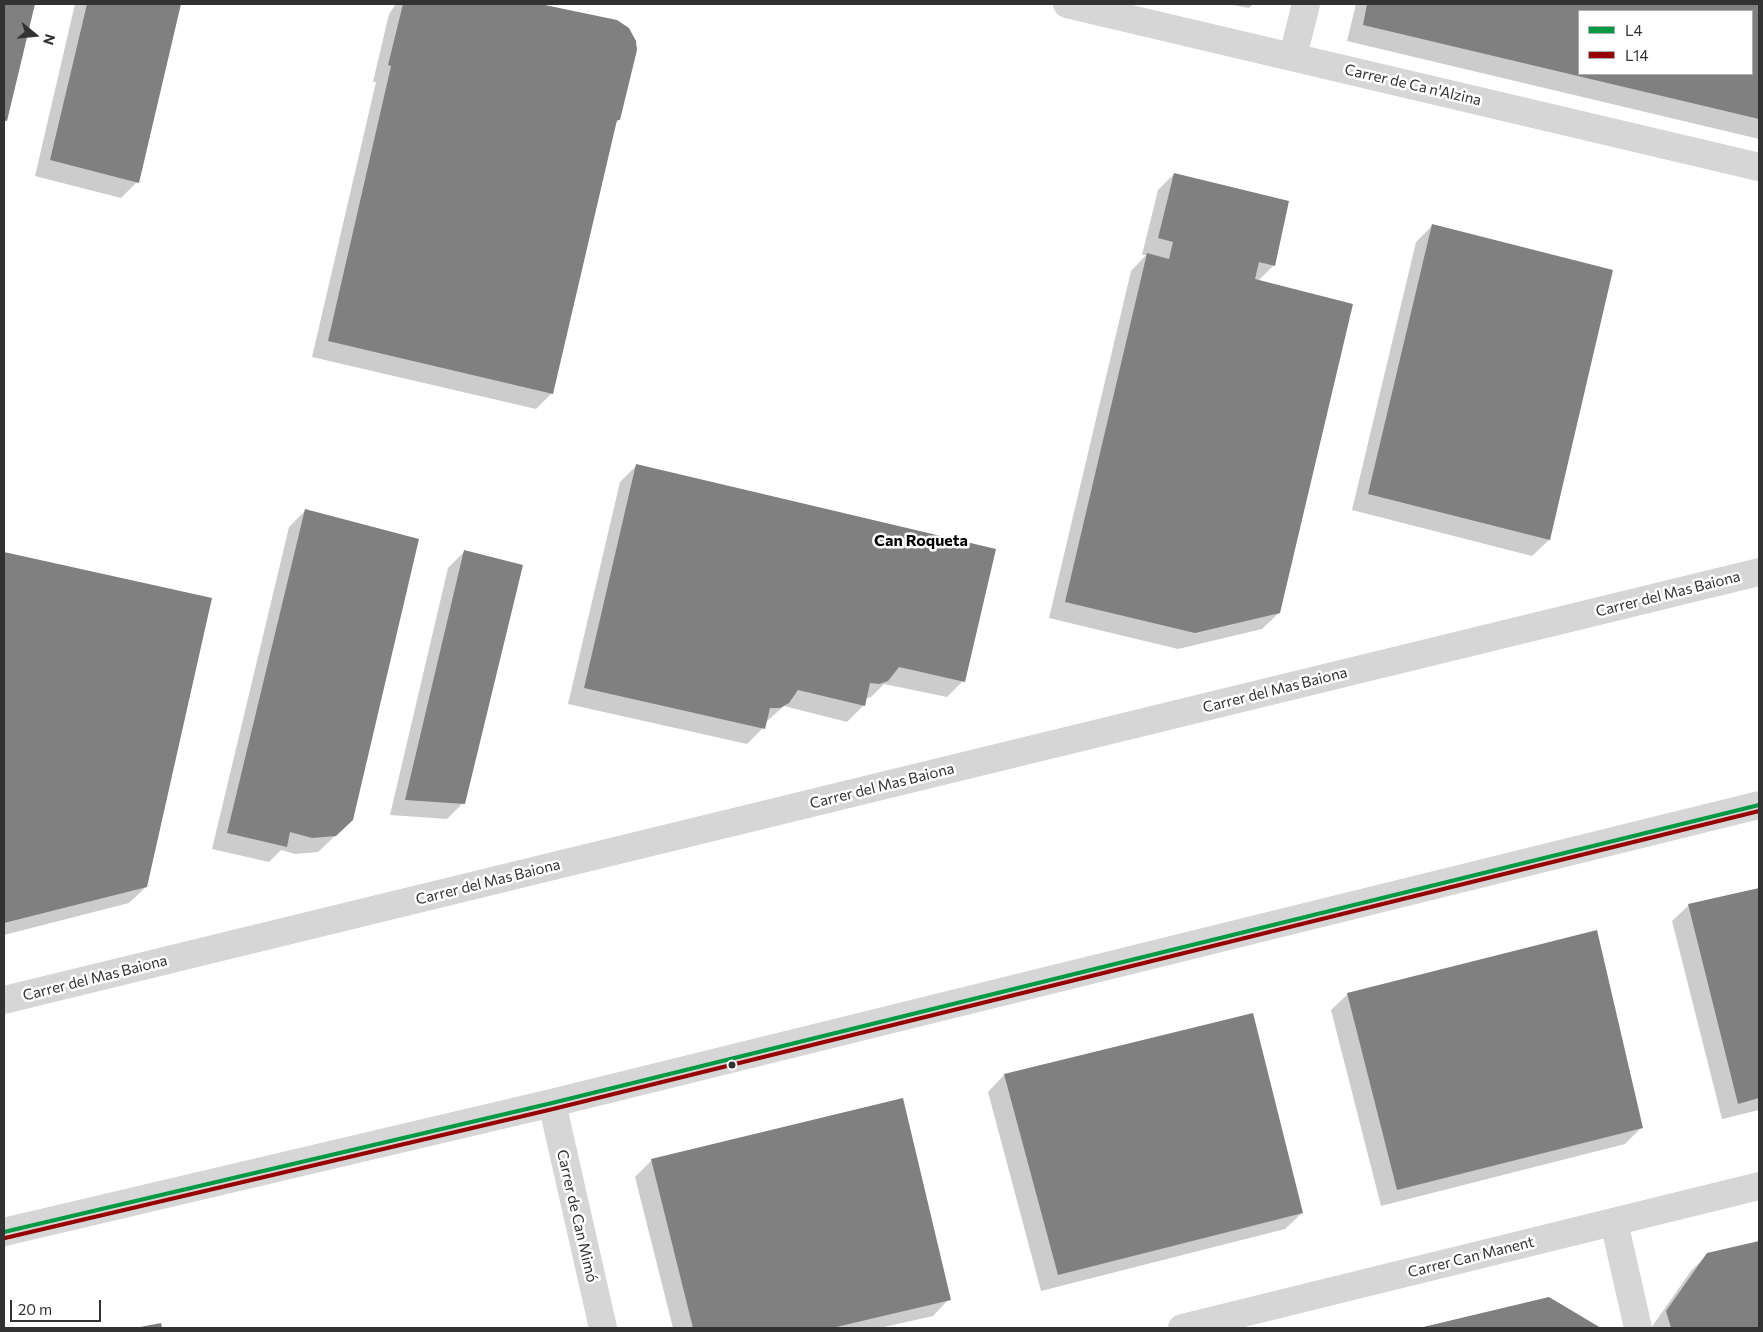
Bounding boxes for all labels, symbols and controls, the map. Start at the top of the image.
north arrow [10,10,60,60]
legend [1578,10,1753,75]
text: L4 [1625,21,1643,39]
text: N [40,32,59,47]
text: L14 [1625,46,1648,64]
street label: Carrer de Ca n'Alzina [1343,61,1483,109]
district label: Can Roqueta [874,531,968,551]
street label: Carrer del Mas Baiona [1594,567,1742,621]
street label: Carrer del Mas Baiona [1201,663,1349,717]
street label: Carrer del Mas Baiona [808,759,956,813]
street label: Carrer del Mas Baiona [414,855,562,909]
street label: Carrer del Mas Baiona [21,951,169,1005]
unlabelled marker [727,1060,737,1070]
street label: Carrer de Can Mimó [553,1148,601,1284]
street label: Carrer Can Manent [1406,1233,1536,1281]
scale bar [12,1290,104,1322]
text: 20 m [18,1300,52,1318]

